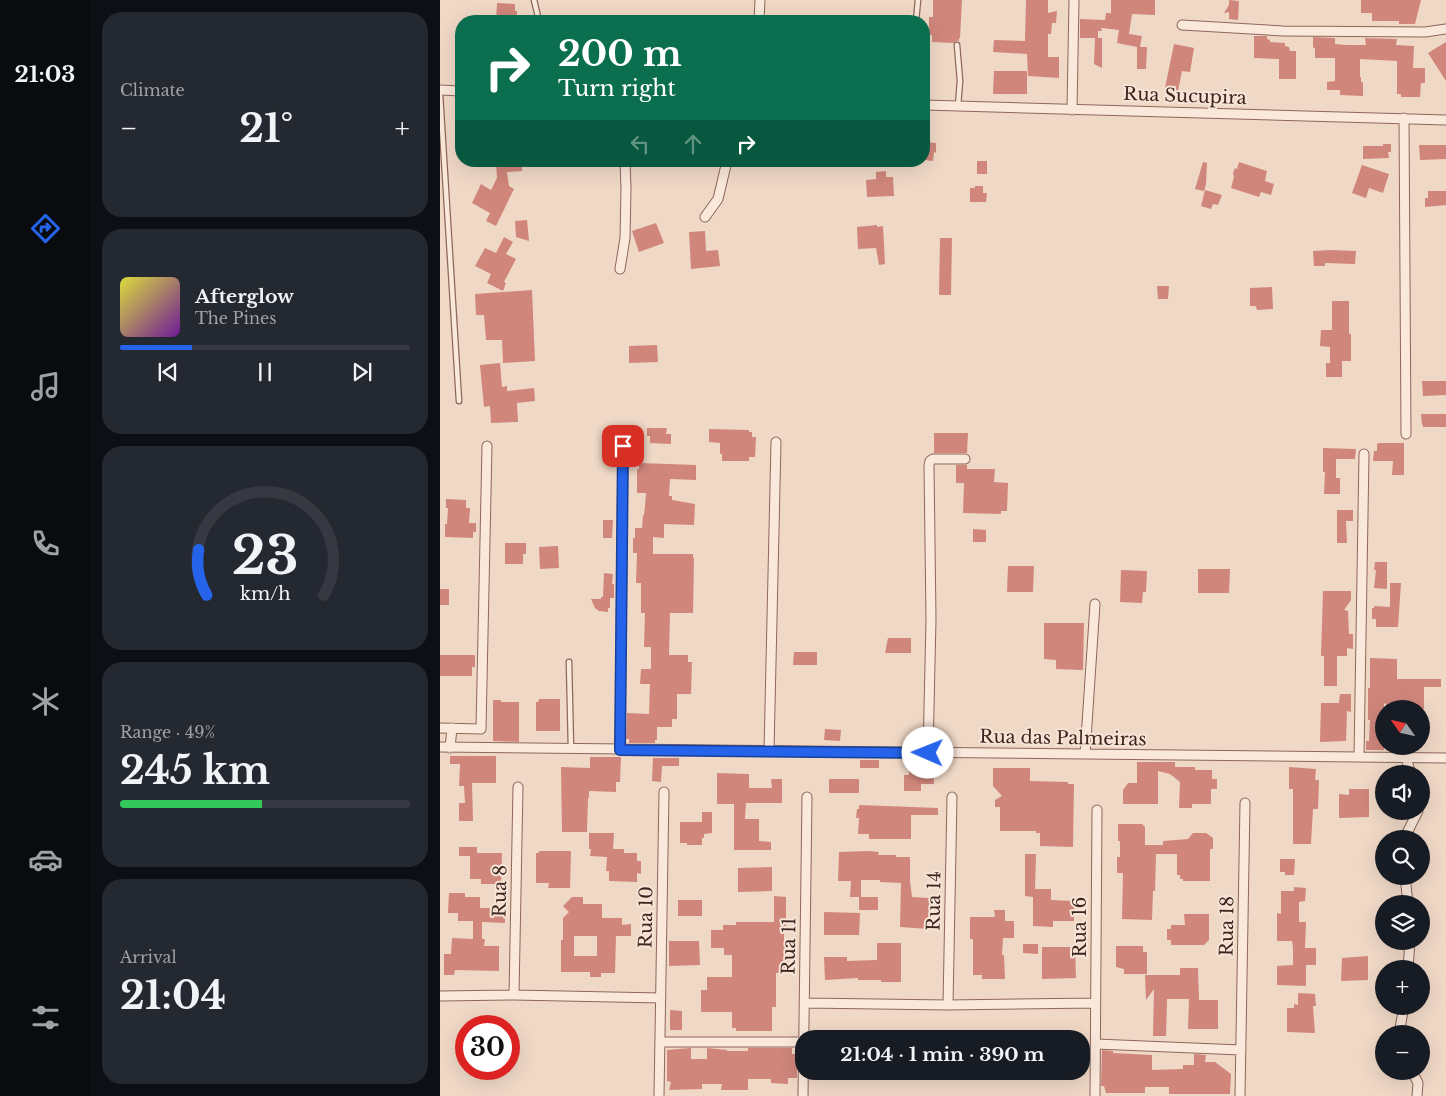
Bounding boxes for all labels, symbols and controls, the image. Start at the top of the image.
text: 200 m [558,32,682,75]
icon: right [475,35,540,100]
text: 21:03 [15,61,75,88]
text: Turn right [558,75,676,102]
text: Climate [120,80,185,100]
street label: Rua Sucupira [1123,83,1247,109]
text: 21° [239,105,293,152]
text: − [120,111,138,146]
text: + [395,111,410,146]
icon: left [626,130,654,158]
icon: ahead [679,130,707,158]
icon: right [732,130,760,158]
icon: directions [28,211,63,246]
text: Afterglow [195,285,294,308]
text: The Pines [195,308,277,328]
icon: previous [154,358,182,386]
icon: pause [251,358,279,386]
icon: next [348,358,376,386]
icon: music [28,369,63,404]
pin [602,425,644,467]
icon: arrive [609,432,637,460]
text: 23 [232,524,298,588]
icon: phone [28,526,63,561]
text: km/h [240,583,290,605]
icon: climate [28,684,63,719]
north arrow [1375,700,1430,755]
map controls [1375,700,1430,1080]
text: Range · 49% [120,722,215,742]
position arrow [901,726,953,778]
street label: Rua das Palmeiras [979,726,1147,750]
text: 245 km [120,747,270,794]
button: sound [1375,765,1430,820]
button: search [1375,830,1430,885]
icon: car [28,842,63,877]
street label: Rua 8 [489,865,511,917]
street label: Rua 14 [922,871,946,931]
street label: Rua 10 [634,886,658,948]
button: layers [1375,895,1430,950]
street label: Rua 18 [1215,896,1239,956]
street label: Rua 16 [1069,897,1091,957]
street label: Rua 11 [778,917,800,975]
text: Arrival [120,947,177,967]
button: + [1375,960,1430,1015]
text: 21:04 [120,972,226,1019]
icon: filters [28,1000,63,1035]
speed limit sign: 30 [455,1015,520,1080]
button: − [1375,1025,1430,1080]
text: 21:04 · 1 min · 390 m [840,1043,1045,1066]

